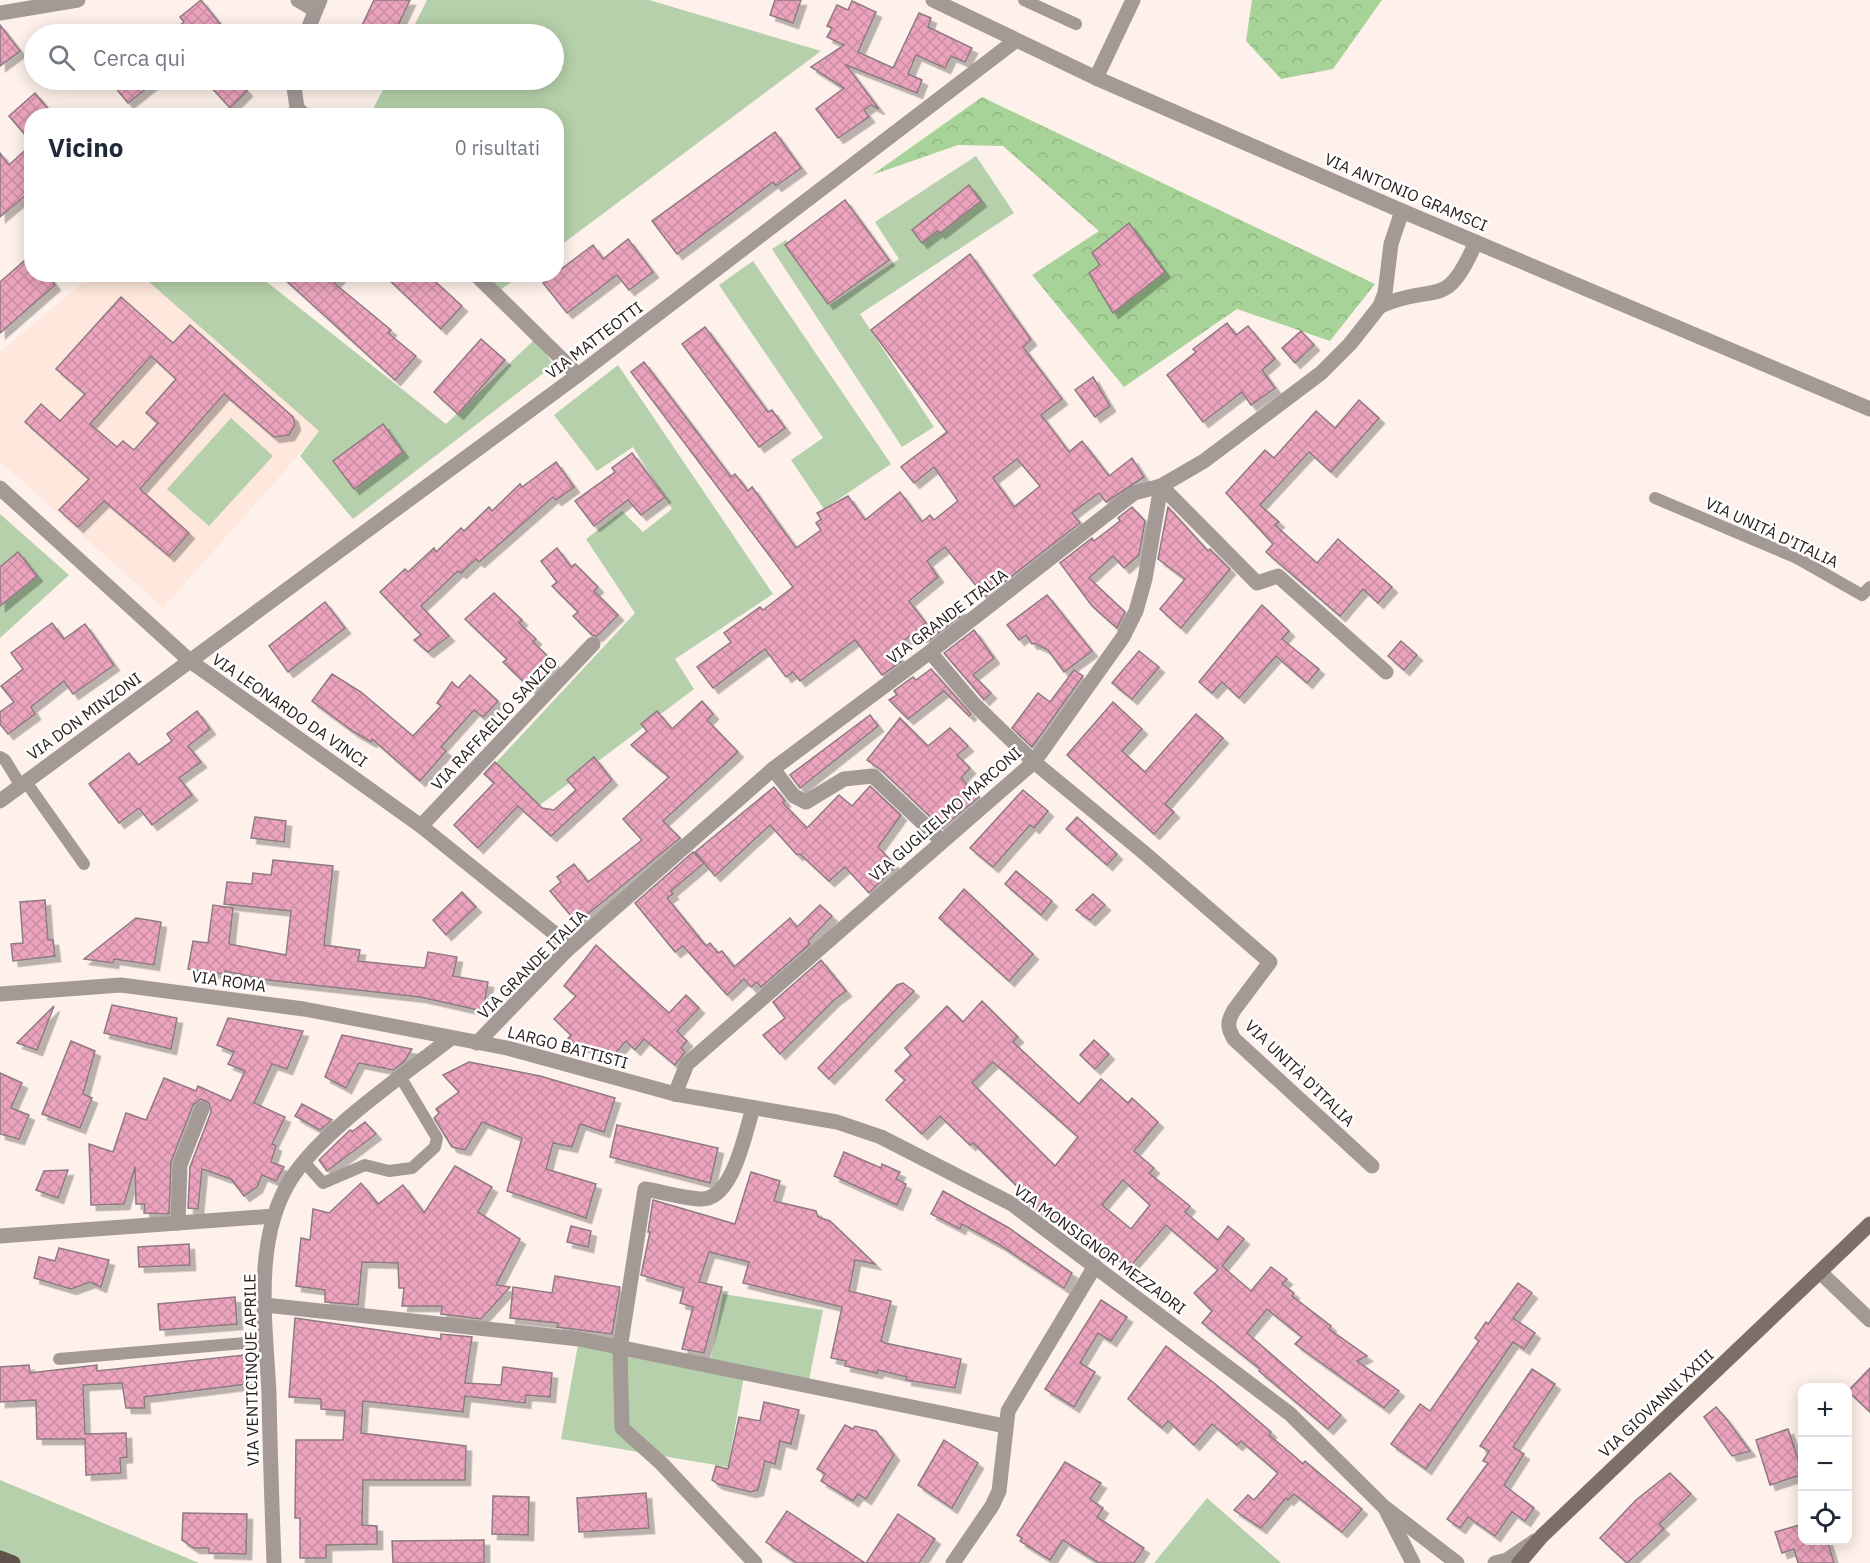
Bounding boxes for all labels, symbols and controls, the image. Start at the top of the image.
search box [24,24,564,90]
icon: search [45,41,78,74]
text: Cerca qui [93,43,185,72]
text: Vicino [48,130,123,164]
text: 0 risultati [455,134,540,161]
street label: VIA ANTONIO GRAMSCI [1322,149,1490,235]
street label: VIA MATTEOTTI [542,297,646,383]
street label: VIA UNITÀ D'ITALIA [1702,491,1842,572]
street label: VIA GRANDE ITALIA [883,564,1011,668]
street label: VIA LEONARDO DA VINCI [209,649,371,771]
street label: VIA RAFFAELLO SANZIO [427,652,561,794]
street label: VIA DON MINZONI [23,668,145,764]
street label: VIA GUGLIELMO MARCONI [865,742,1025,886]
street label: VIA GRANDE ITALIA [473,905,591,1023]
street label: VIA ROMA [191,966,267,996]
street label: VIA UNITÀ D'ITALIA [1241,1015,1360,1130]
street label: LARGO BATTISTI [506,1021,630,1073]
street label: VIA MONSIGNOR MEZZADRI [1010,1180,1190,1318]
street label: VIA VENTICINQUE APRILE [239,1273,263,1467]
street label: VIA GIOVANNI XXIII [1594,1345,1718,1461]
map controls [1798,1383,1852,1545]
button: + [1798,1383,1852,1437]
button: − [1798,1437,1852,1491]
button: locate [1798,1491,1852,1545]

